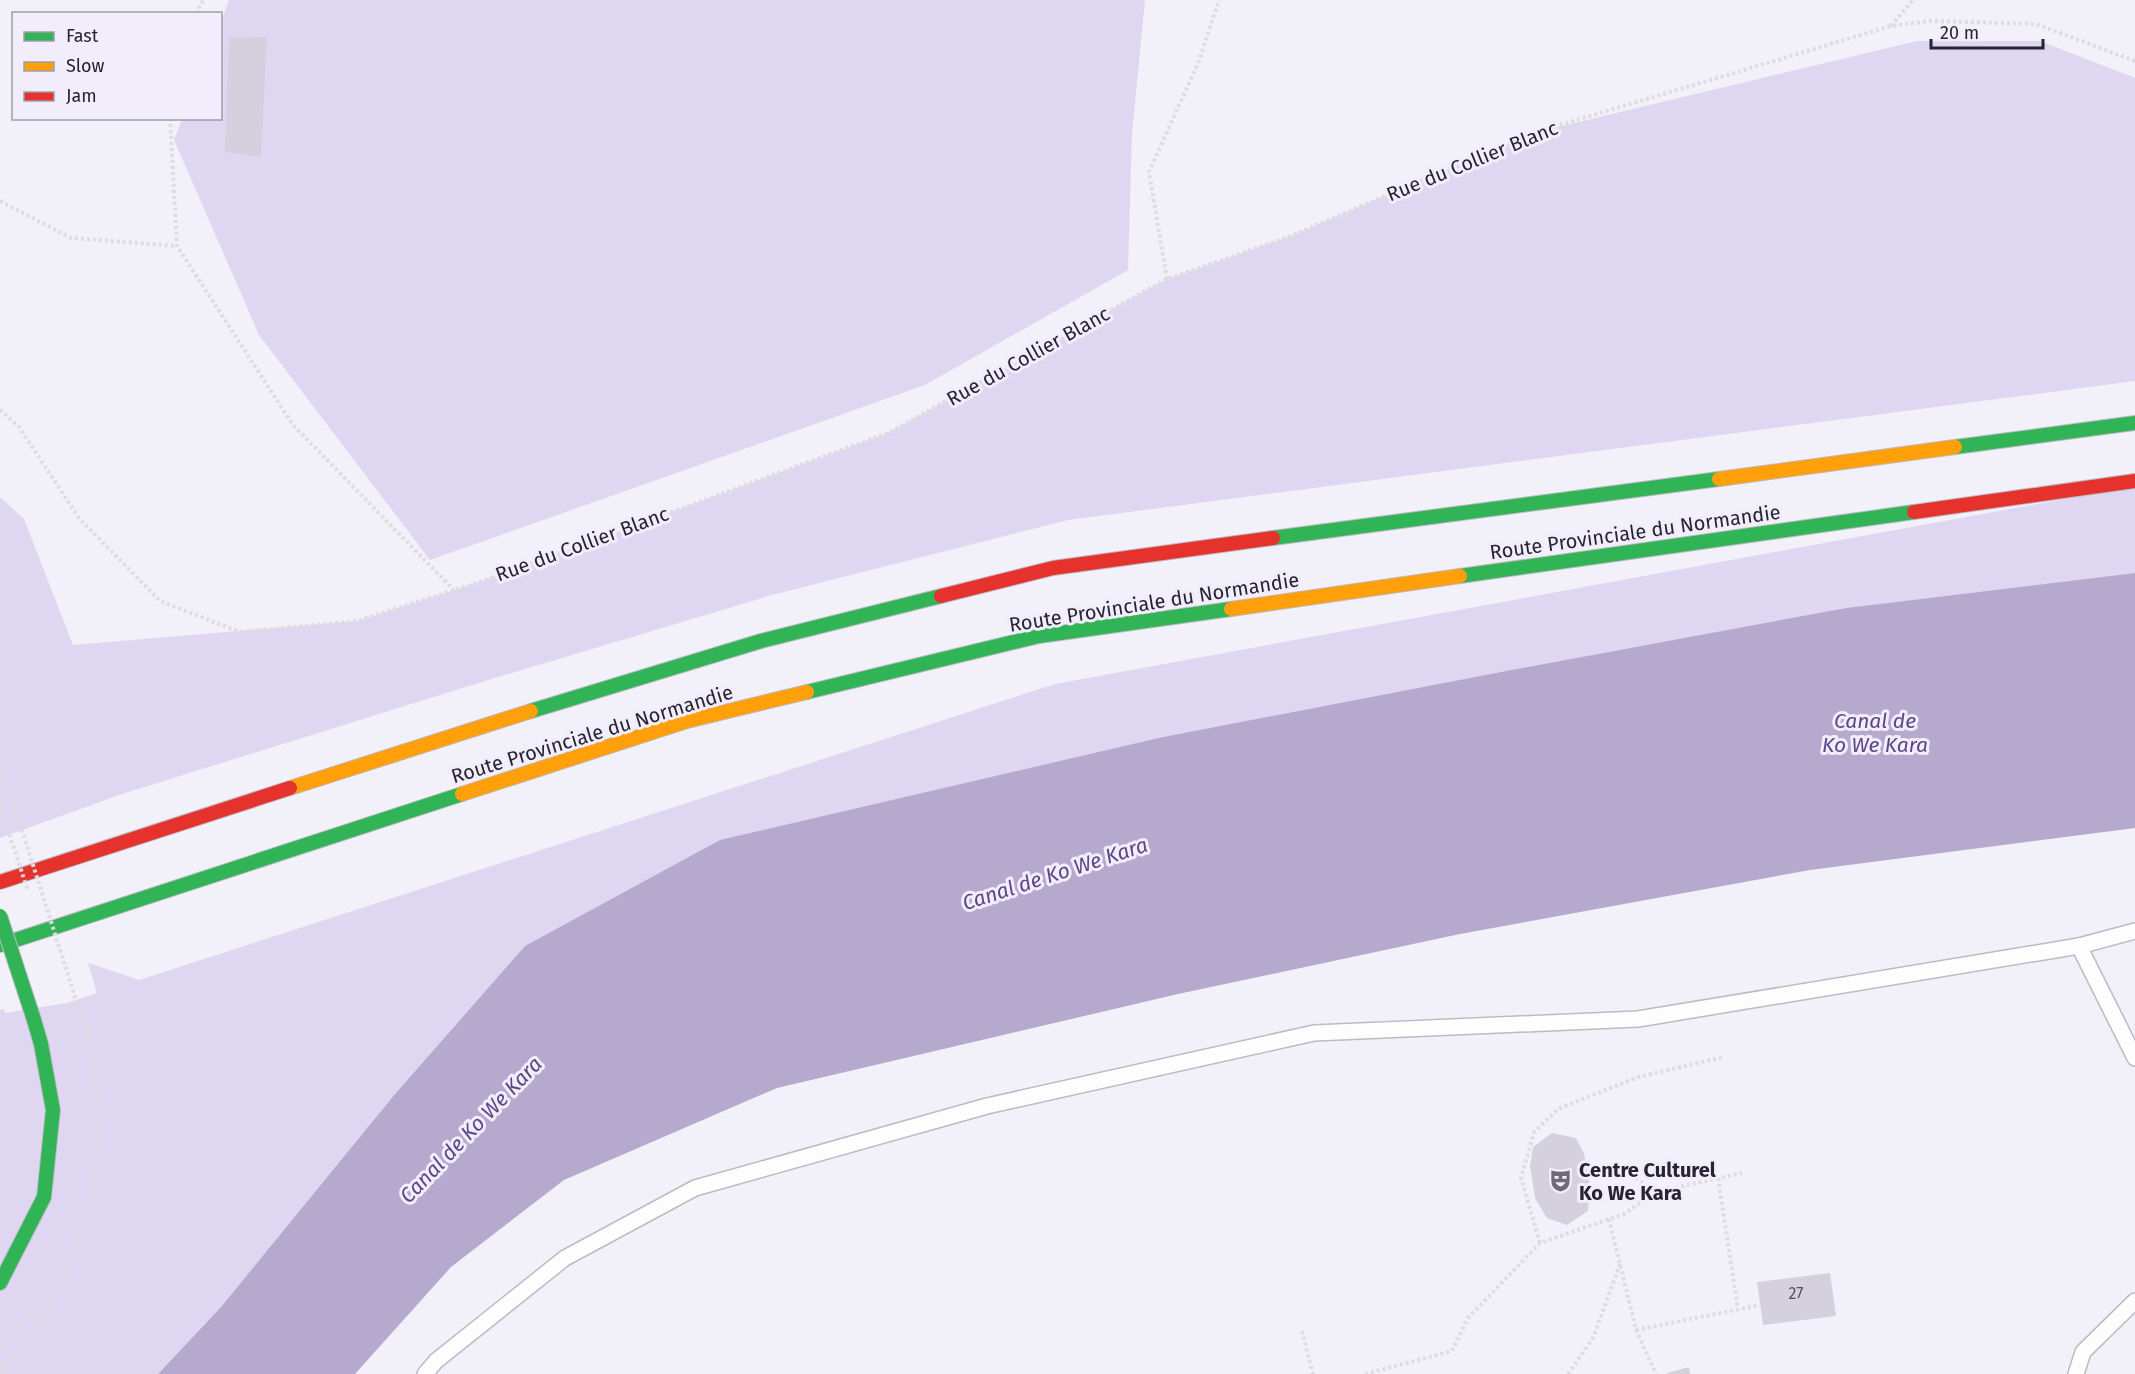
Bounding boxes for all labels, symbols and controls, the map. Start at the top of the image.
legend [12,12,222,120]
scale bar [1931,12,2044,50]
text: 20 m [1940,22,1979,44]
text: Fast [66,25,99,47]
text: Slow [66,55,105,77]
text: Jam [66,85,97,107]
street label: Rue du Collier Blanc [1383,116,1561,206]
street label: Rue du Collier Blanc [942,301,1114,411]
street label: Route Provinciale du Normandie [1488,500,1782,564]
street label: Rue du Collier Blanc [492,501,672,587]
street label: Route Provinciale du Normandie [1007,567,1301,637]
street label: Route Provinciale du Normandie [448,680,736,788]
water label: Canal de Ko We Kara [1822,708,1928,758]
water label: Canal de Ko We Kara [959,832,1151,916]
water label: Canal de Ko We Kara [394,1051,548,1209]
place label: Centre Culturel Ko We Kara [1579,1158,1716,1205]
theatre icon: Centre Culturel Ko We Kara [1548,1168,1574,1194]
house number: 27 [1789,1284,1803,1303]

